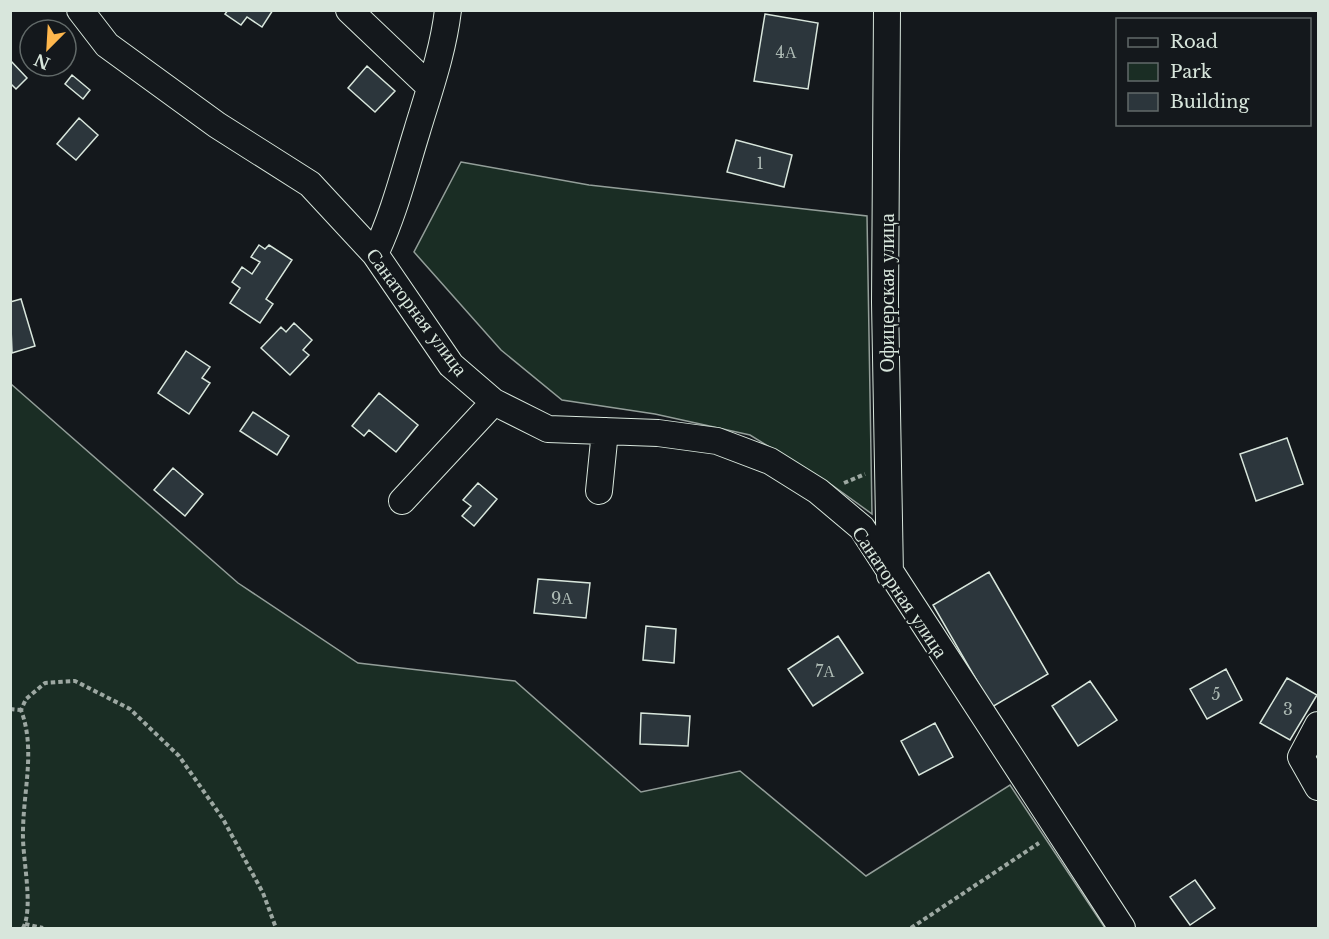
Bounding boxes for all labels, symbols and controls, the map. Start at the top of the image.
north arrow [18,18,78,78]
legend [1116,18,1311,126]
text: Road [1170,31,1218,53]
house number: 4А [776,42,797,62]
text: N [31,50,53,74]
text: Park [1170,61,1212,83]
text: Building [1170,91,1249,113]
house number: 1 [756,153,764,173]
street label: Офицерская улица [875,213,899,373]
street label: Санаторная улица [361,243,473,381]
street label: Санаторная улица [847,522,953,663]
house number: 9А [551,588,573,608]
house number: 7А [815,661,835,681]
house number: 5 [1211,684,1221,704]
house number: 3 [1283,699,1293,719]

